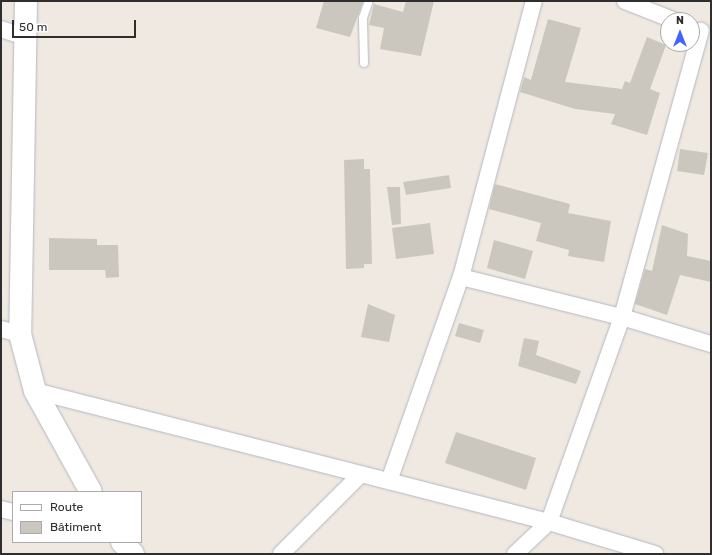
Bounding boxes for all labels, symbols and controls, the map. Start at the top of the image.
scale bar [14,12,138,38]
north arrow [660,12,700,52]
text: N [676,14,684,27]
text: 50 m [19,20,47,34]
legend [12,491,142,543]
text: Route [50,500,83,514]
text: Bâtiment [50,520,101,534]

